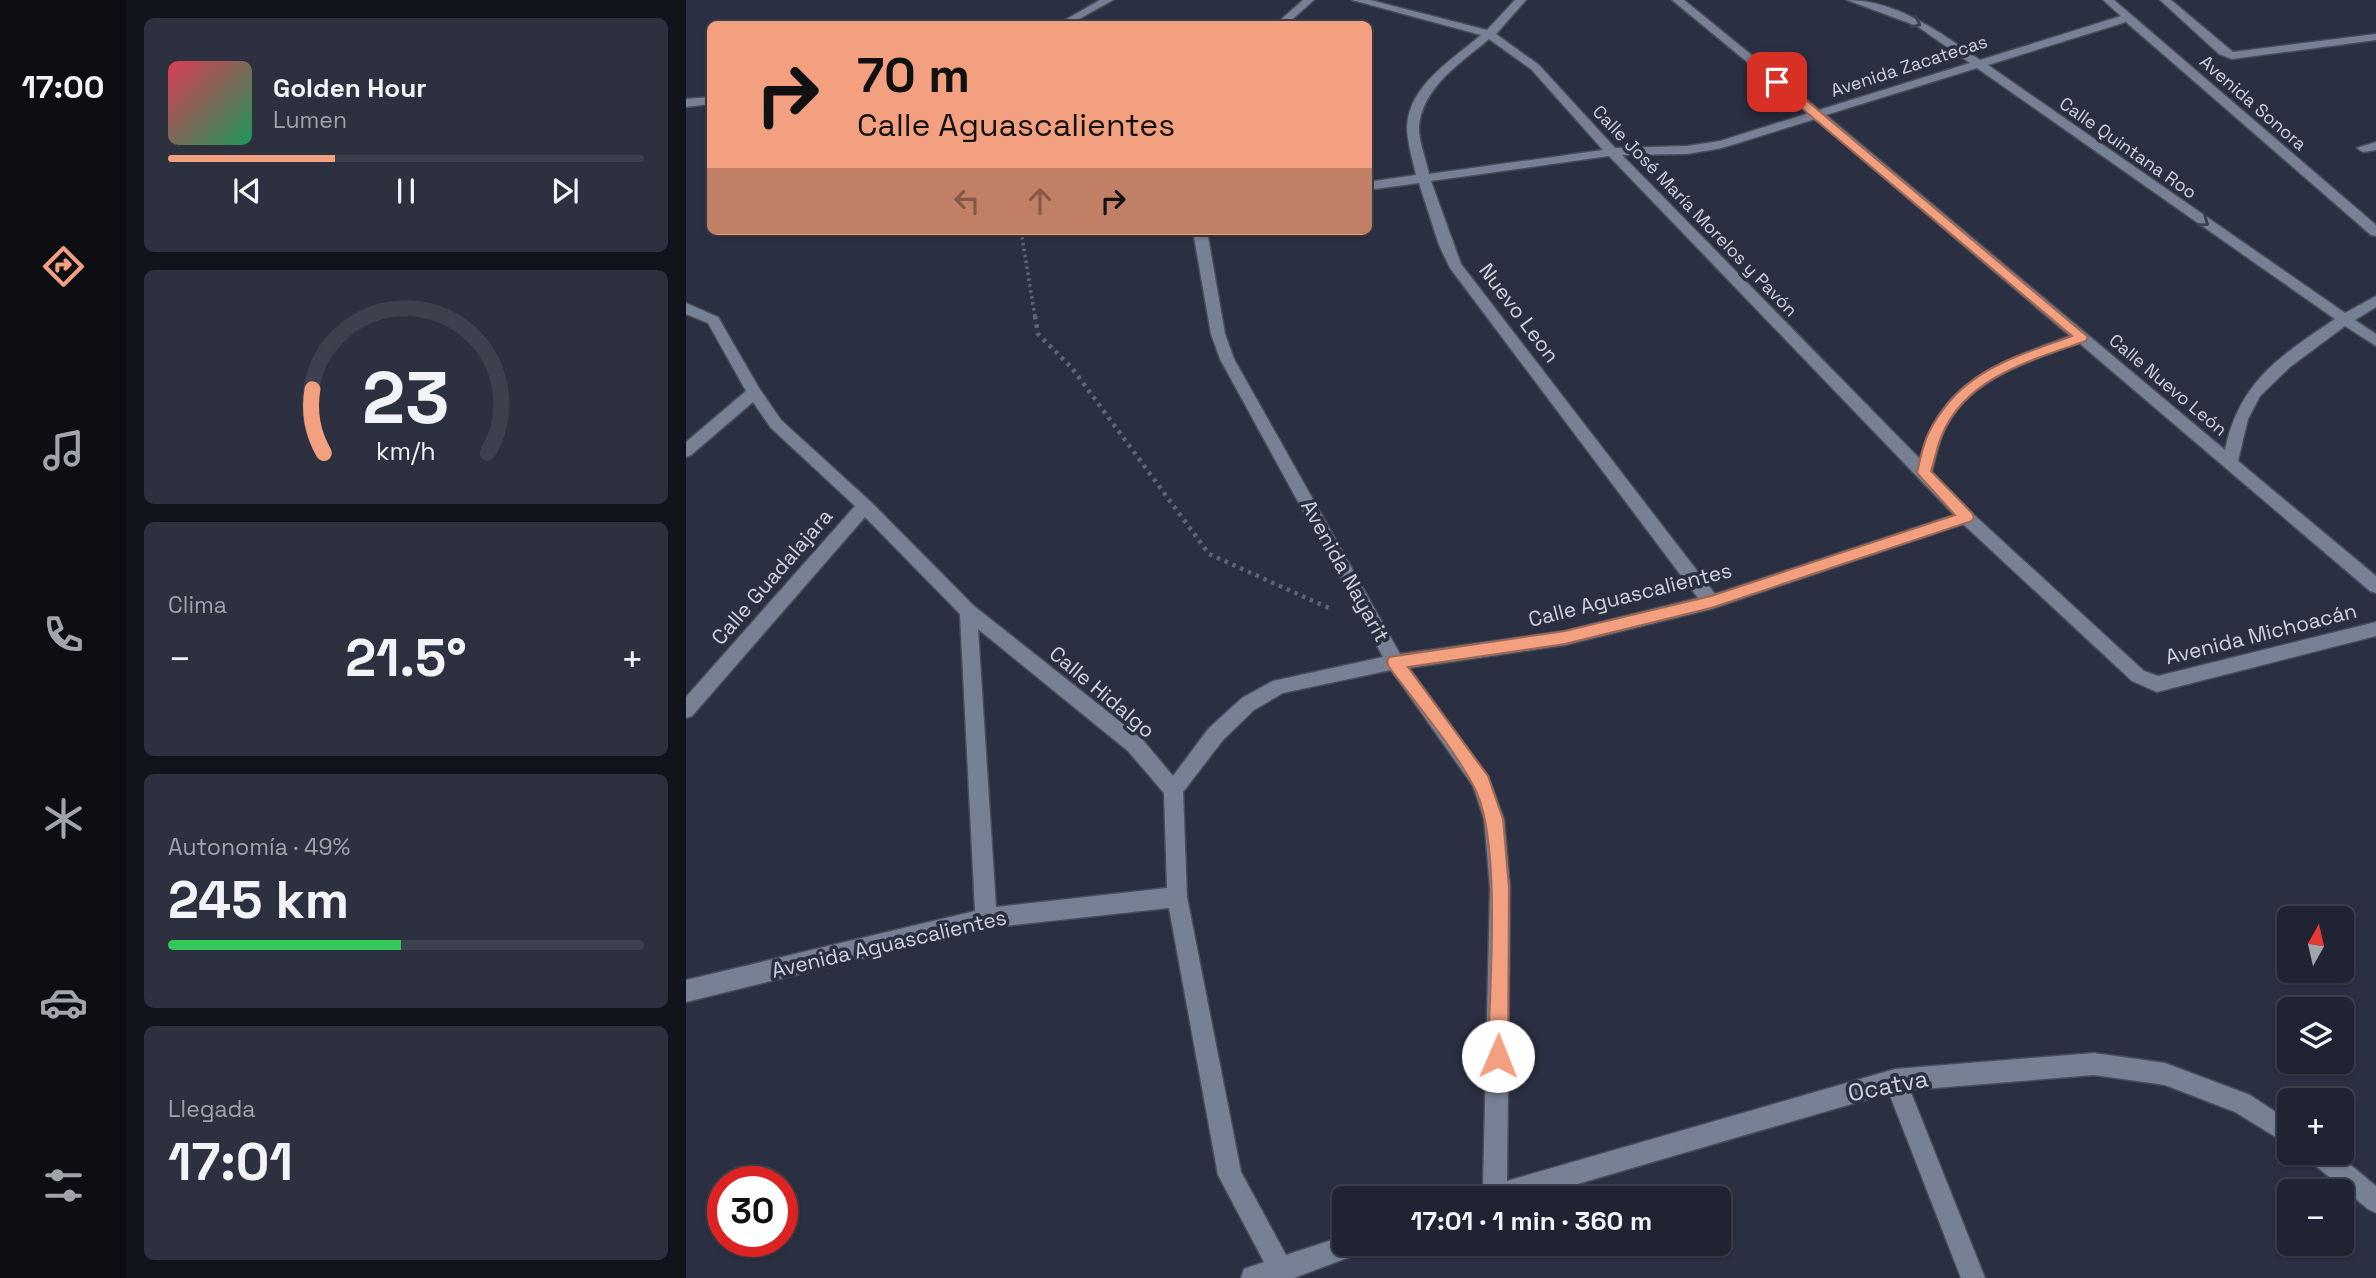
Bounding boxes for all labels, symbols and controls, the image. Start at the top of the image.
one-way arrow [1909,15,1921,29]
street label: Avenida Zacatecas [1828,29,1990,102]
text: 70 m [857,44,970,106]
icon: right [742,49,833,140]
street label: Avenida Sonora [2195,50,2311,155]
pin [1747,52,1807,112]
icon: arrive [1758,63,1796,101]
text: 17:00 [21,67,105,107]
text: Golden Hour [273,71,427,105]
street label: Calle Quintana Roo [2055,92,2201,204]
street label: Calle José María Morelos y Pavón [1588,100,1803,321]
text: Lumen [273,105,347,135]
text: Calle Aguascalientes [857,105,1175,145]
icon: previous [228,172,266,210]
icon: pause [387,172,425,210]
icon: next [546,172,584,210]
icon: left [948,182,986,220]
icon: ahead [1021,182,1059,220]
icon: right [1094,182,1132,220]
one-way arrow [2196,214,2209,226]
icon: directions [39,242,88,291]
street label: Nuevo Leon [1473,258,1566,368]
street label: Calle Nuevo León [2105,329,2232,441]
text: 23 [362,351,450,444]
icon: music [39,426,88,475]
text: km/h [376,435,436,467]
street label: Avenida Nayarit [1295,495,1396,647]
street label: Calle Guadalajara [705,503,838,650]
street label: Calle Aguascalientes [1525,556,1734,633]
text: Clima [168,590,227,620]
street label: Avenida Michoacán [2162,597,2359,670]
icon: phone [39,610,88,659]
text: 21.5° [345,625,467,691]
text: − [168,635,192,683]
text: + [620,635,644,683]
street label: Calle Hidalgo [1044,640,1161,744]
icon: climate [39,794,88,843]
text: Autonomía · 49% [168,832,350,862]
text: 245 km [168,867,349,933]
street label: Avenida Aguascalientes [769,903,1009,984]
north arrow [2277,906,2354,984]
map controls [2277,906,2354,1256]
icon: car [39,978,88,1027]
button: layers [2277,997,2354,1074]
position arrow [1461,1019,1535,1093]
street label: Ocatva [1845,1063,1931,1108]
button: + [2277,1088,2354,1165]
text: Llegada [168,1094,256,1124]
text: 17:01 [168,1129,293,1195]
icon: filters [39,1161,88,1210]
speed limit sign: 30 [707,1166,798,1257]
button: − [2277,1179,2354,1256]
text: 17:01 · 1 min · 360 m [1411,1204,1652,1238]

